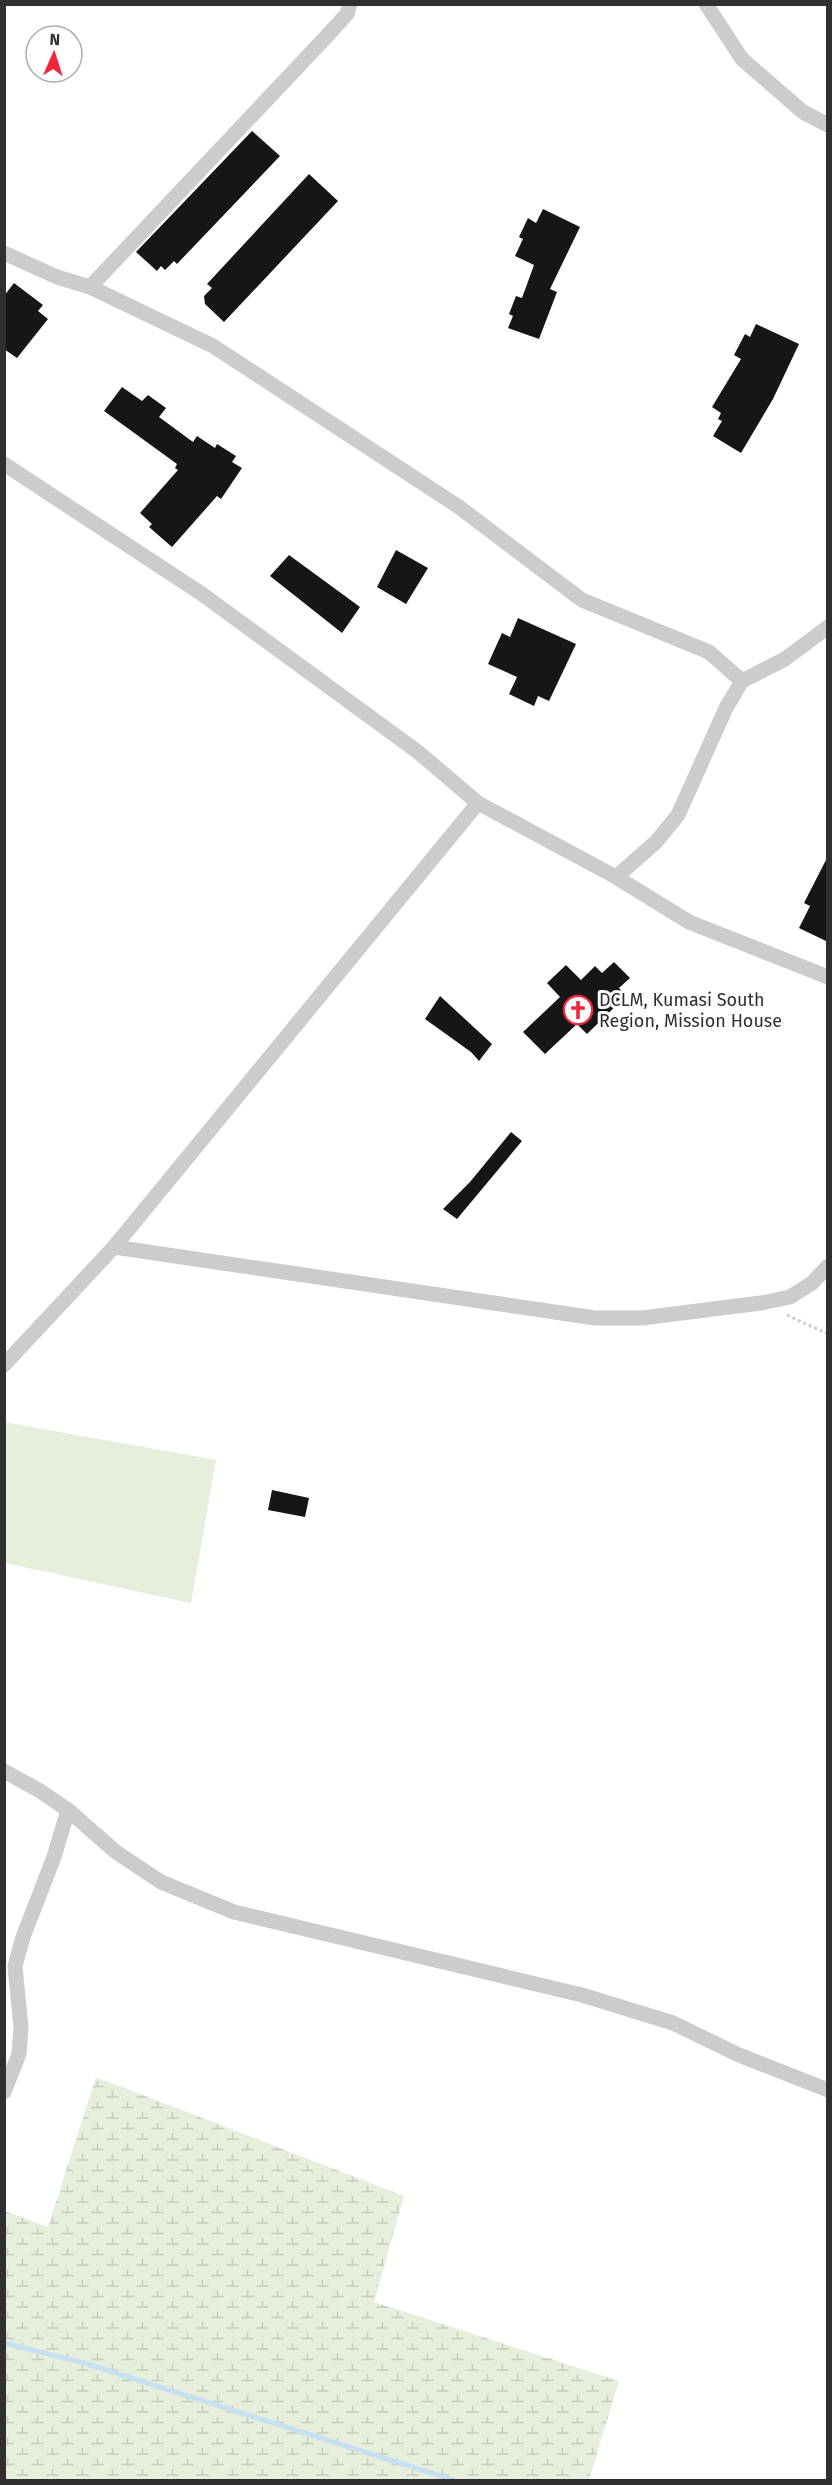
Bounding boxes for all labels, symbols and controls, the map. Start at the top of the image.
north arrow [24,24,84,84]
text: N [49,30,61,49]
place label: DCLM, Kumasi South Region, Mission House [599,989,782,1032]
church icon: DCLM, Kumasi South Region, Mission House [562,994,594,1026]

